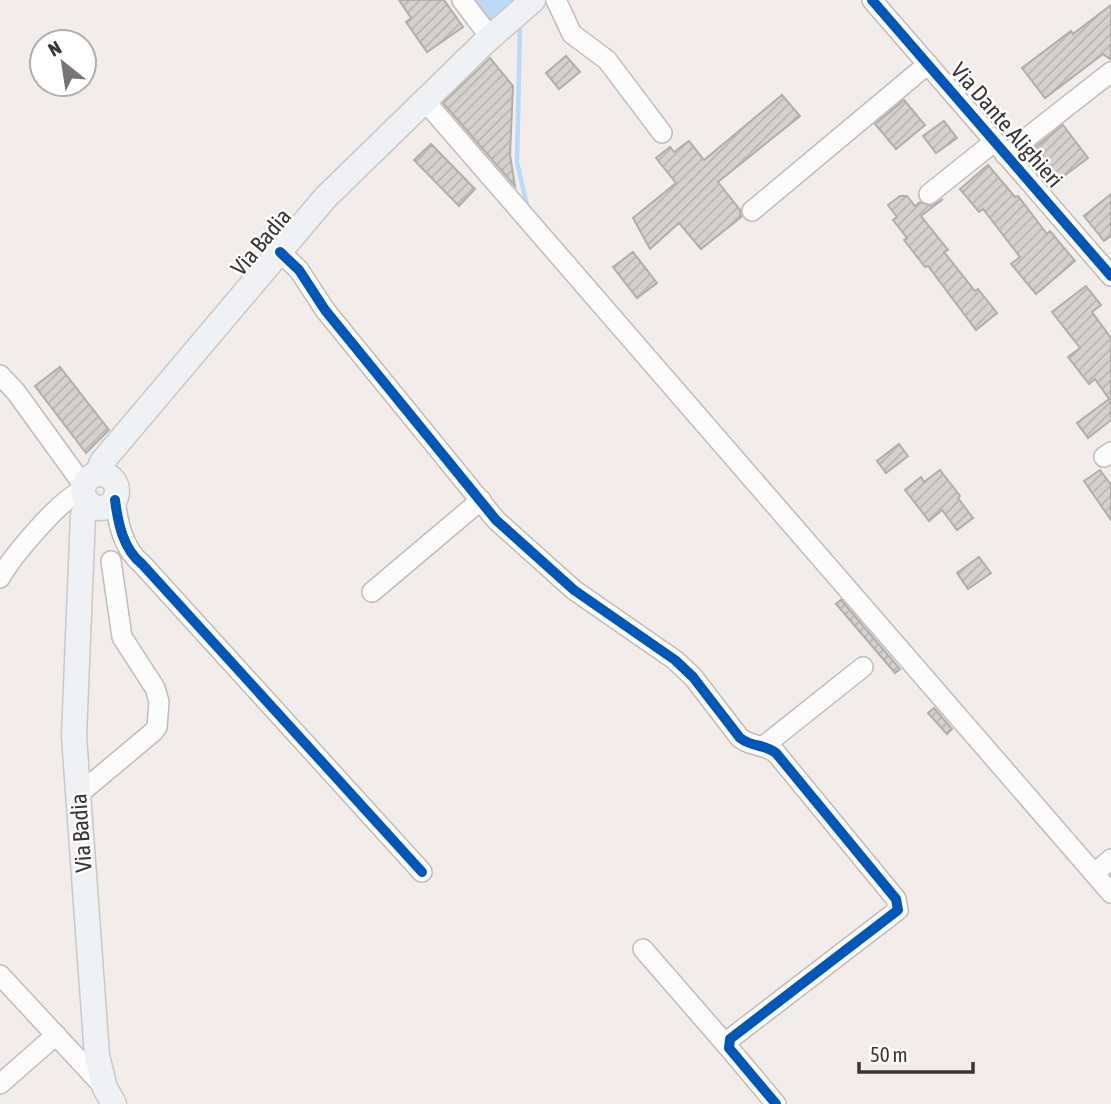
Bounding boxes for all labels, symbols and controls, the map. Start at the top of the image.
north arrow [28,28,98,98]
text: N [44,36,65,61]
street label: Via Dante Alighieri [946,57,1068,193]
street label: Via Badia [226,203,296,281]
street label: Via Badia [65,793,97,873]
scale bar [859,1030,973,1074]
text: 50 m [870,1042,908,1066]

